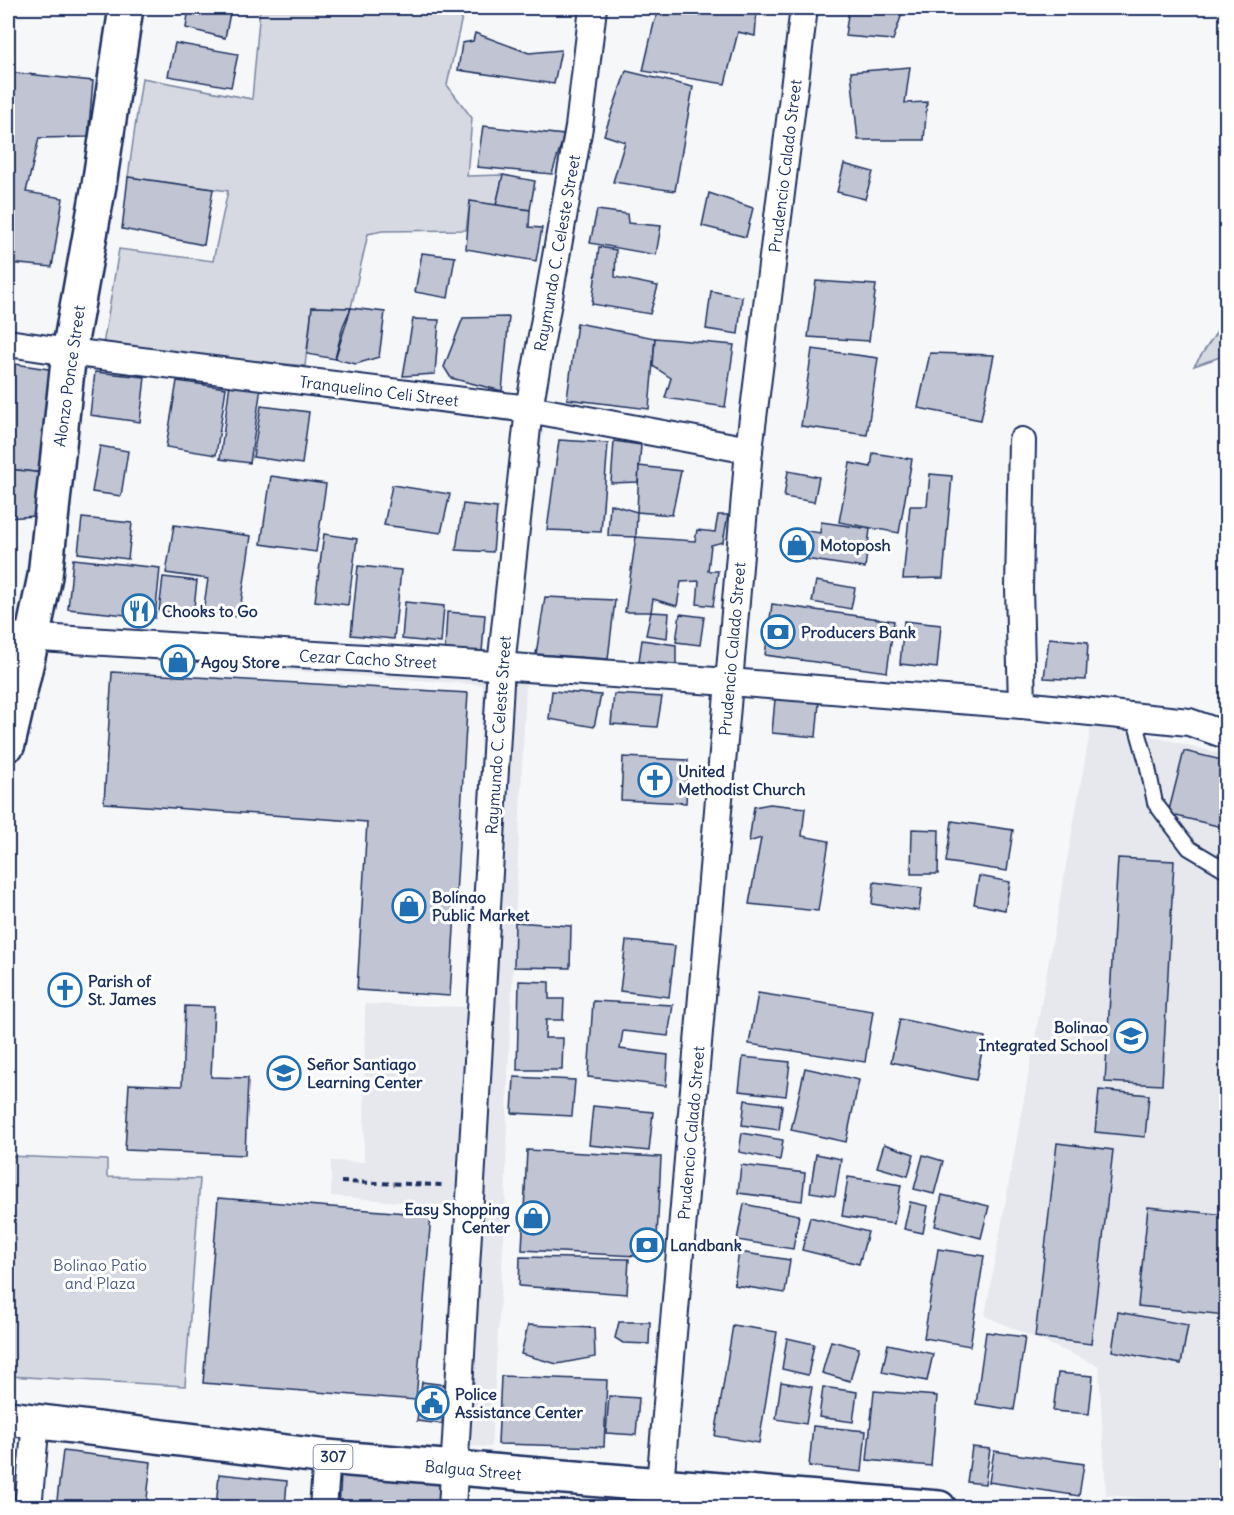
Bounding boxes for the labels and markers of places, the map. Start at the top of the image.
shop icon: Motoposh [779,527,815,563]
place label: Motoposh [820,535,891,556]
restaurant icon: Chooks to Go [121,593,157,629]
place label: Chooks to Go [162,601,258,621]
bank icon: Producers Bank [760,614,796,650]
place label: Producers Bank [801,622,916,642]
shop icon: Agoy Store [160,644,196,680]
place label: Agoy Store [201,652,280,673]
place label: United Methodist Church [678,761,805,799]
church icon: United Methodist Church [637,762,673,798]
place label: Bolinao Public Market [432,887,530,925]
shop icon: Bolinao Public Market [391,888,427,924]
place label: Parish of St. James [88,971,156,1009]
church icon: Parish of St. James [47,972,83,1008]
place label: Bolinao Integrated School [979,1017,1108,1056]
school or university icon: Bolinao Integrated School [1113,1018,1149,1054]
place label: Señor Santiago Learning Center [307,1054,423,1093]
school or university icon: Señor Santiago Learning Center [266,1055,302,1091]
place label: Easy Shopping Center [404,1199,510,1237]
shop icon: Easy Shopping Center [515,1200,551,1236]
bank icon: Landbank [629,1227,665,1263]
place label: Landbank [670,1235,742,1255]
place label: Police Assistance Center [455,1384,583,1422]
public building icon: Police Assistance Center [414,1385,450,1421]

